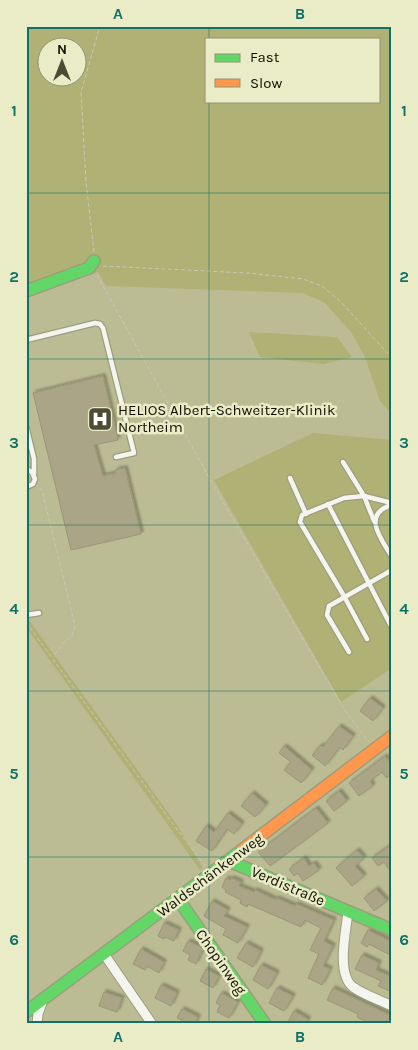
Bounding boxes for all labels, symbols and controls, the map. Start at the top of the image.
text: A [113,4,123,23]
text: B [295,4,305,23]
north arrow [38,38,88,88]
legend [205,38,380,102]
text: N [57,41,67,58]
text: Fast [250,48,280,66]
text: Slow [250,74,282,92]
text: 1 [11,101,17,120]
text: 1 [401,101,407,120]
text: 2 [9,267,19,286]
text: 2 [399,267,409,286]
place label: HELIOS Albert-Schweitzer-Klinik Northeim [118,401,335,436]
hospital icon: HELIOS Albert-Schweitzer-Klinik Northeim [87,406,113,432]
text: 3 [9,433,19,452]
text: 3 [399,433,409,452]
text: 4 [9,599,19,618]
text: 4 [399,599,409,618]
text: 5 [9,764,19,783]
text: 5 [399,764,409,783]
street label: Waldschänkenweg [153,829,267,921]
street label: Verdistraße [248,862,328,910]
street label: Chopinweg [192,926,250,999]
text: 6 [9,930,19,949]
text: 6 [399,930,409,949]
text: A [113,1027,123,1046]
text: B [295,1027,305,1046]

